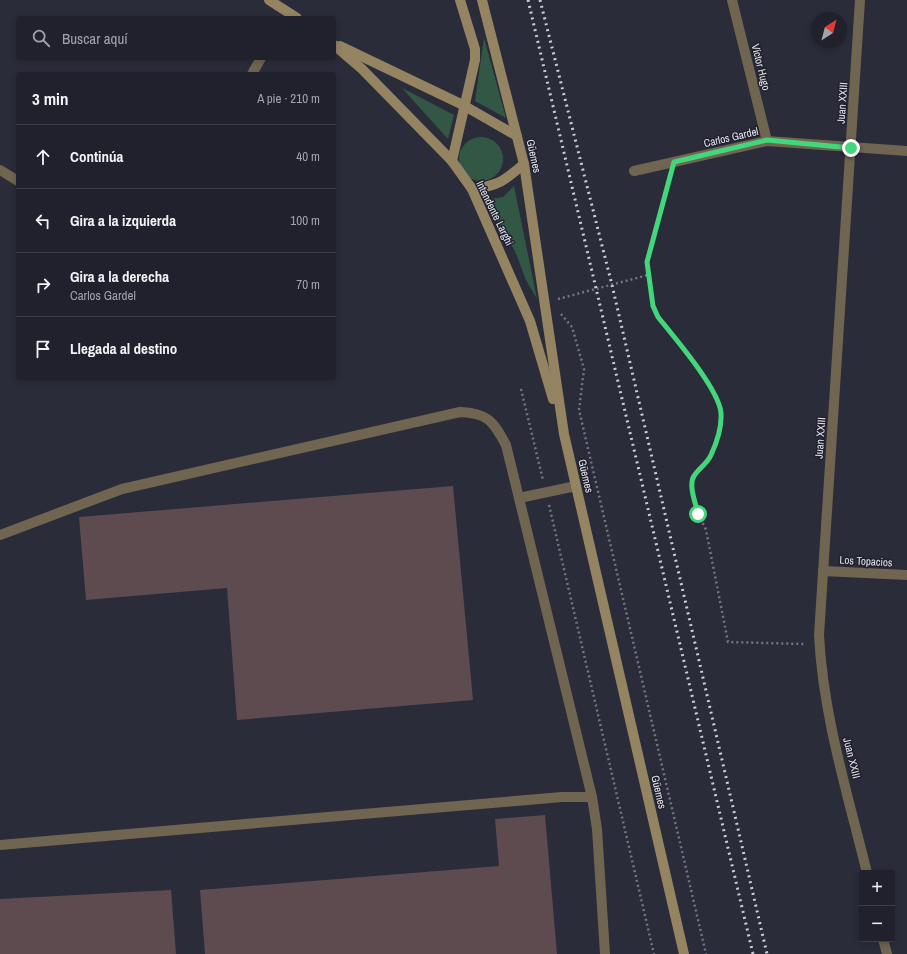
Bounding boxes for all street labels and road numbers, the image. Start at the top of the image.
street label: Víctor Hugo [748,42,774,92]
street label: Juan XXIII [834,82,850,124]
street label: Carlos Gardel [702,124,760,150]
street label: Güemes [524,138,544,175]
street label: Intendente Larghi [473,178,517,248]
street label: Juan XXIII [812,417,828,459]
street label: Güemes [575,458,597,495]
street label: Los Topacios [839,553,893,569]
street label: Juan XXIII [840,736,864,780]
street label: Güemes [648,774,670,811]

